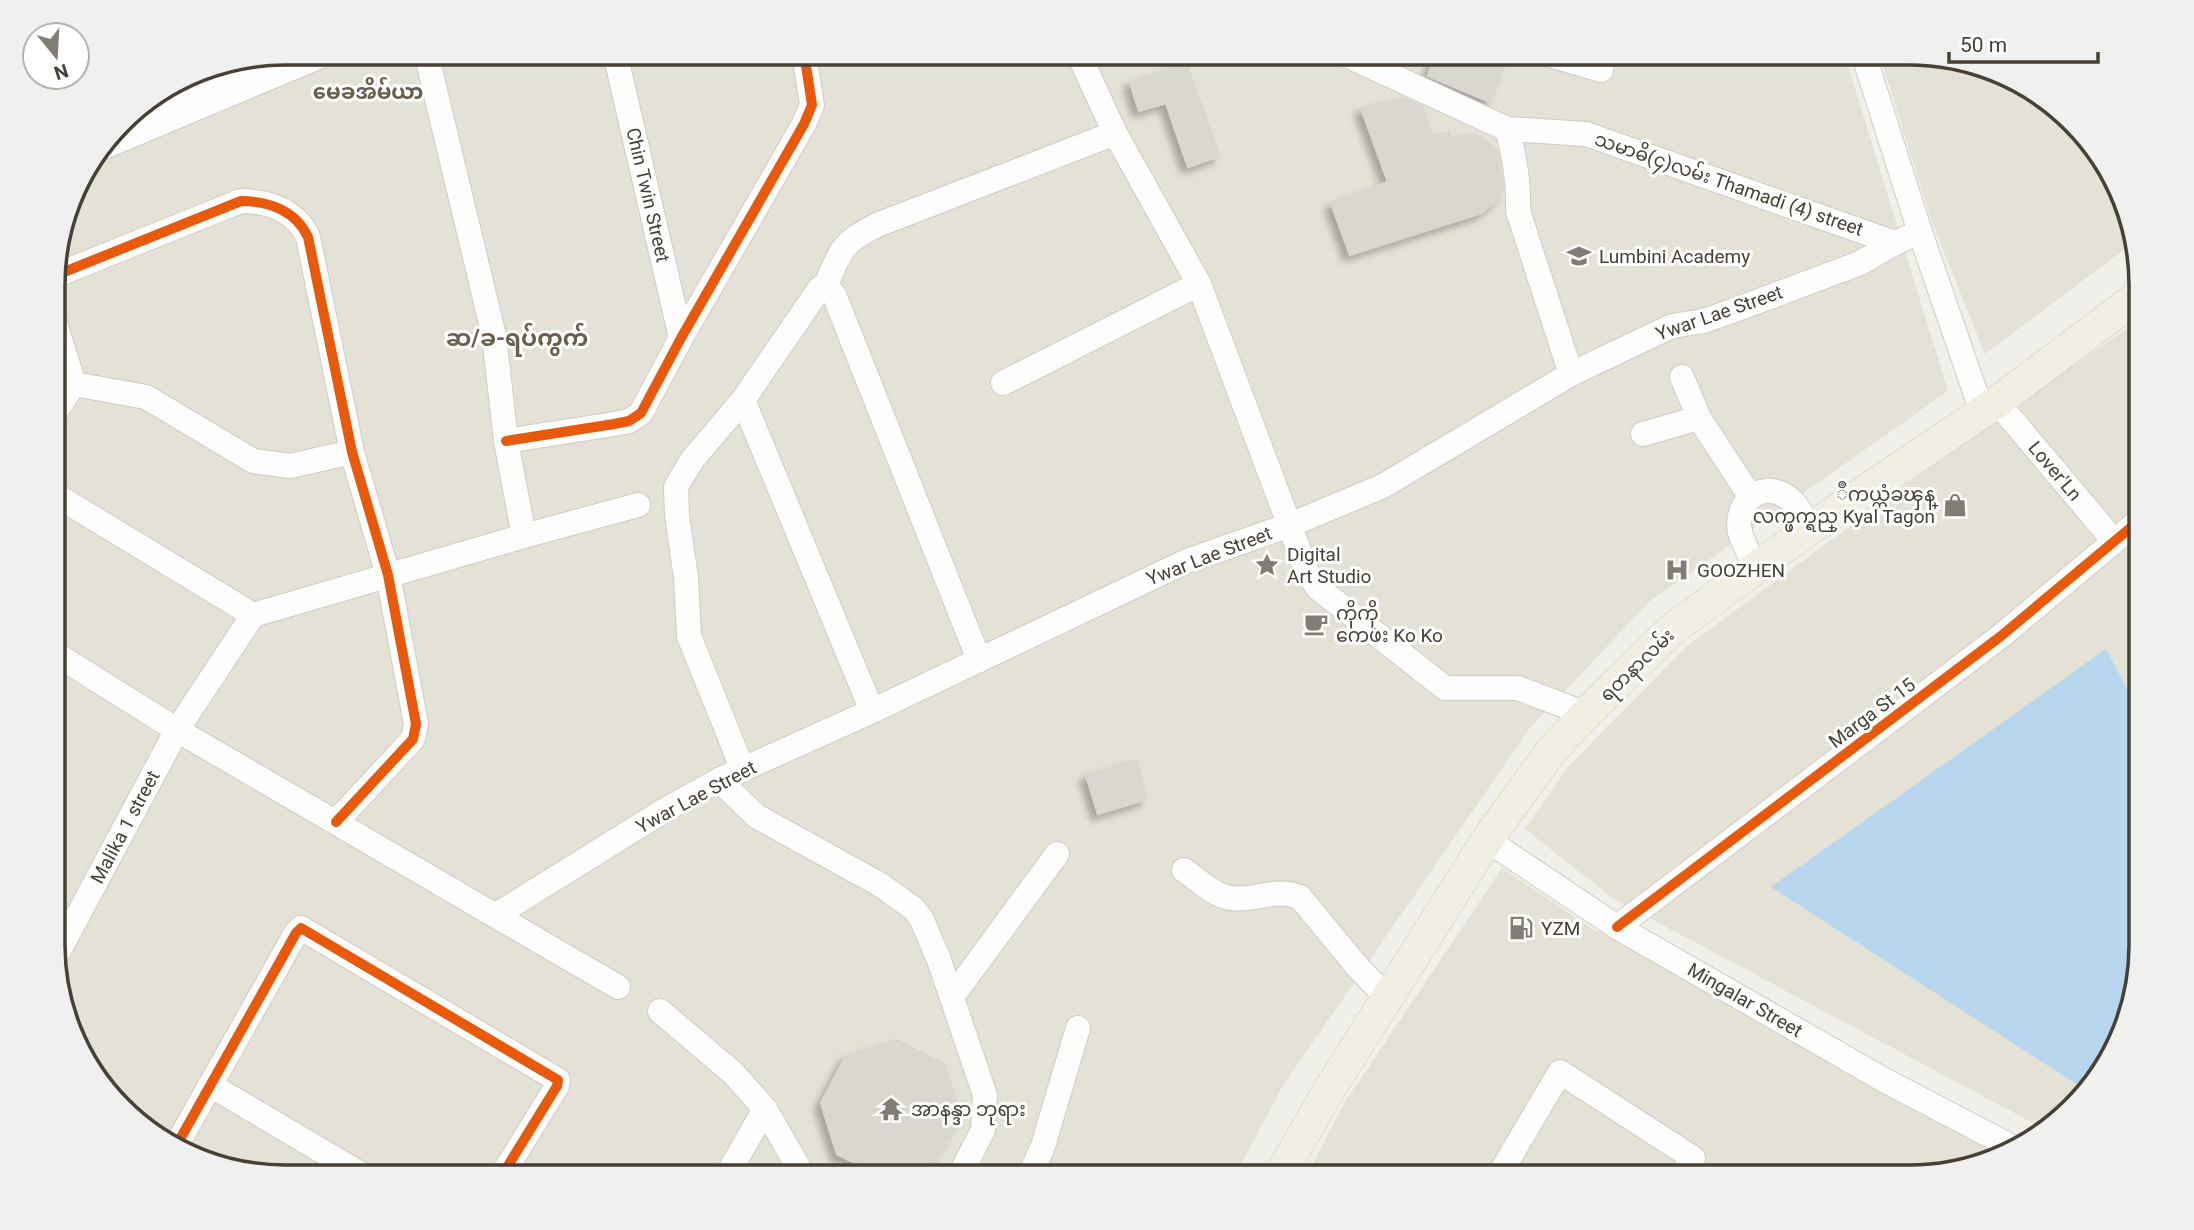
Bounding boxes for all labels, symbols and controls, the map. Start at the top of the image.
north arrow [21,21,91,91]
scale bar [1949,21,2098,65]
text: 50 m [1960,33,2007,57]
text: N [51,59,71,85]
district label: မေခအိမ်ယာ [313,76,423,104]
street label: သမာဓိ(၄)လမ်း Thamadi (4) street [1590,124,1867,245]
street label: Chin Twin Street [621,126,675,264]
school or university icon: Lumbini Academy [1565,242,1593,270]
place label: Lumbini Academy [1599,245,1750,268]
street label: Ywar Lae Street [1653,281,1785,345]
district label: ဆ/ခ-ရပ်ကွက် [446,322,588,357]
street label: Lover'Ln [2023,437,2087,505]
place label: ဳကယ္တံခၾန္ လက္ဖက္ရည္ Kyal Tagon [1753,481,1939,532]
shop icon: ဳကယ္တံခၾန္ လက္ဖက္ရည္ Kyal Tagon [1941,491,1969,519]
street label: Ywar Lae Street [1143,521,1275,591]
place label: Digital Art Studio [1287,543,1371,588]
place icon: Digital Art Studio [1253,551,1281,579]
hospital icon: GOOZHEN [1663,556,1691,584]
place label: GOOZHEN [1697,559,1785,582]
place label: ကိုကို ကေဖး Ko Ko [1336,599,1443,647]
cafe icon: ကိုကို ကေဖး Ko Ko [1302,610,1330,638]
street label: ရတနာလမ်း [1593,622,1682,709]
street label: Marga St 15 [1824,673,1920,753]
street label: Ywar Lae Street [632,756,760,838]
street label: Malika 1 street [86,766,164,888]
fuel station icon: YZM [1507,914,1535,942]
place label: YZM [1541,917,1580,940]
street label: Mingalar Street [1683,958,1807,1042]
temple icon: အာနန္ဒာ ဘုရား [877,1095,905,1123]
place label: အာနန္ဒာ ဘုရား [911,1098,1026,1126]

